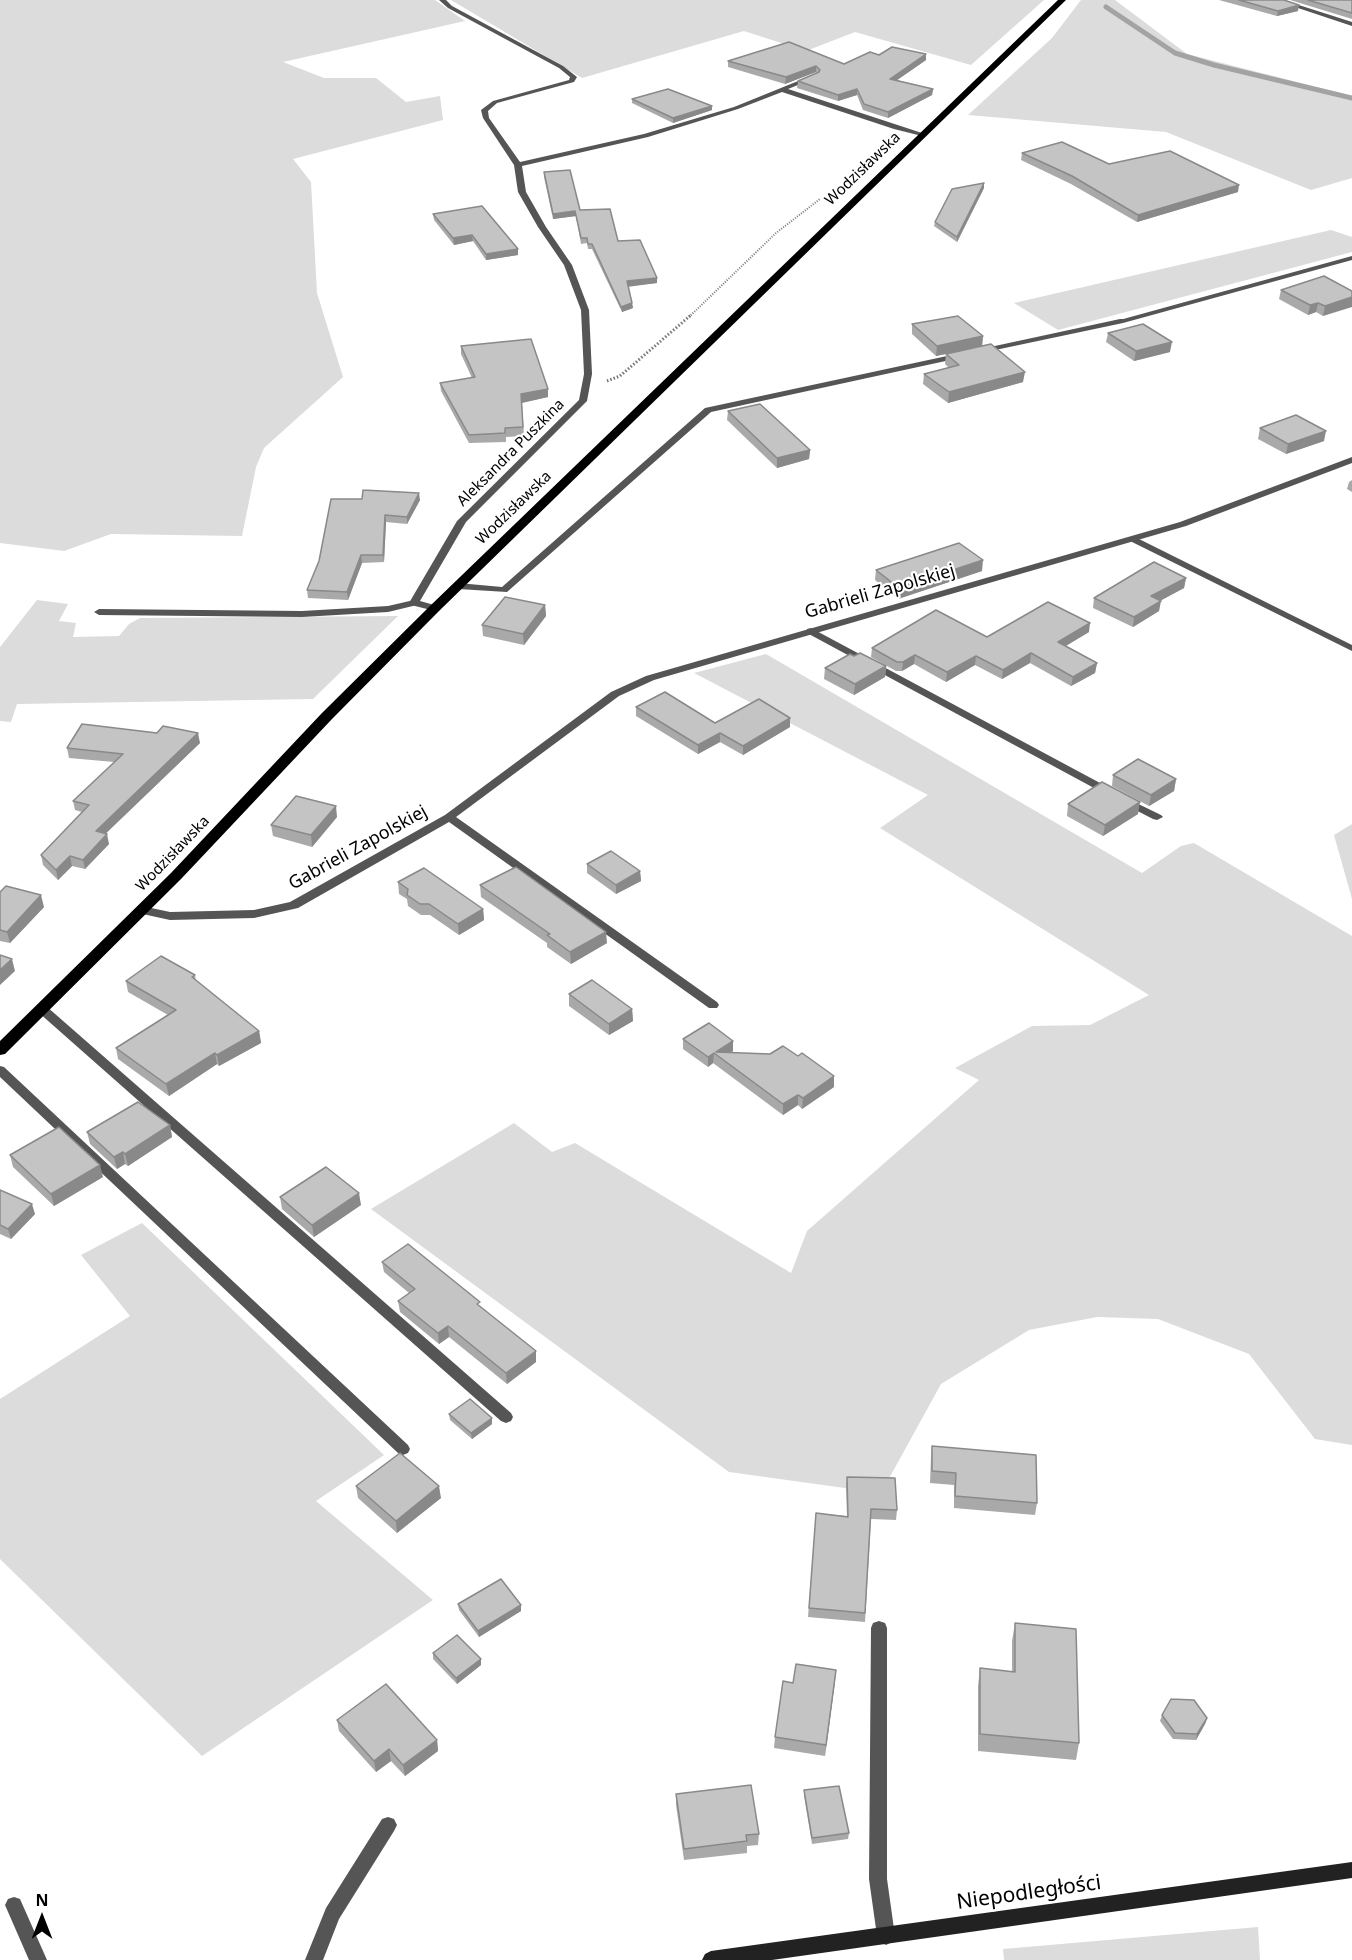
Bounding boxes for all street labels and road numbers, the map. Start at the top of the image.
street label: Wodzisławska [822,129,904,209]
street label: Aleksandra Puszkina [454,396,568,510]
street label: Wodzisławska [473,468,555,548]
street label: Gabrieli Zapolskiej [802,560,958,624]
street label: Gabrieli Zapolskiej [285,801,431,895]
street label: Wodzisławska [133,813,213,895]
street label: Niepodległości [955,1870,1103,1916]

